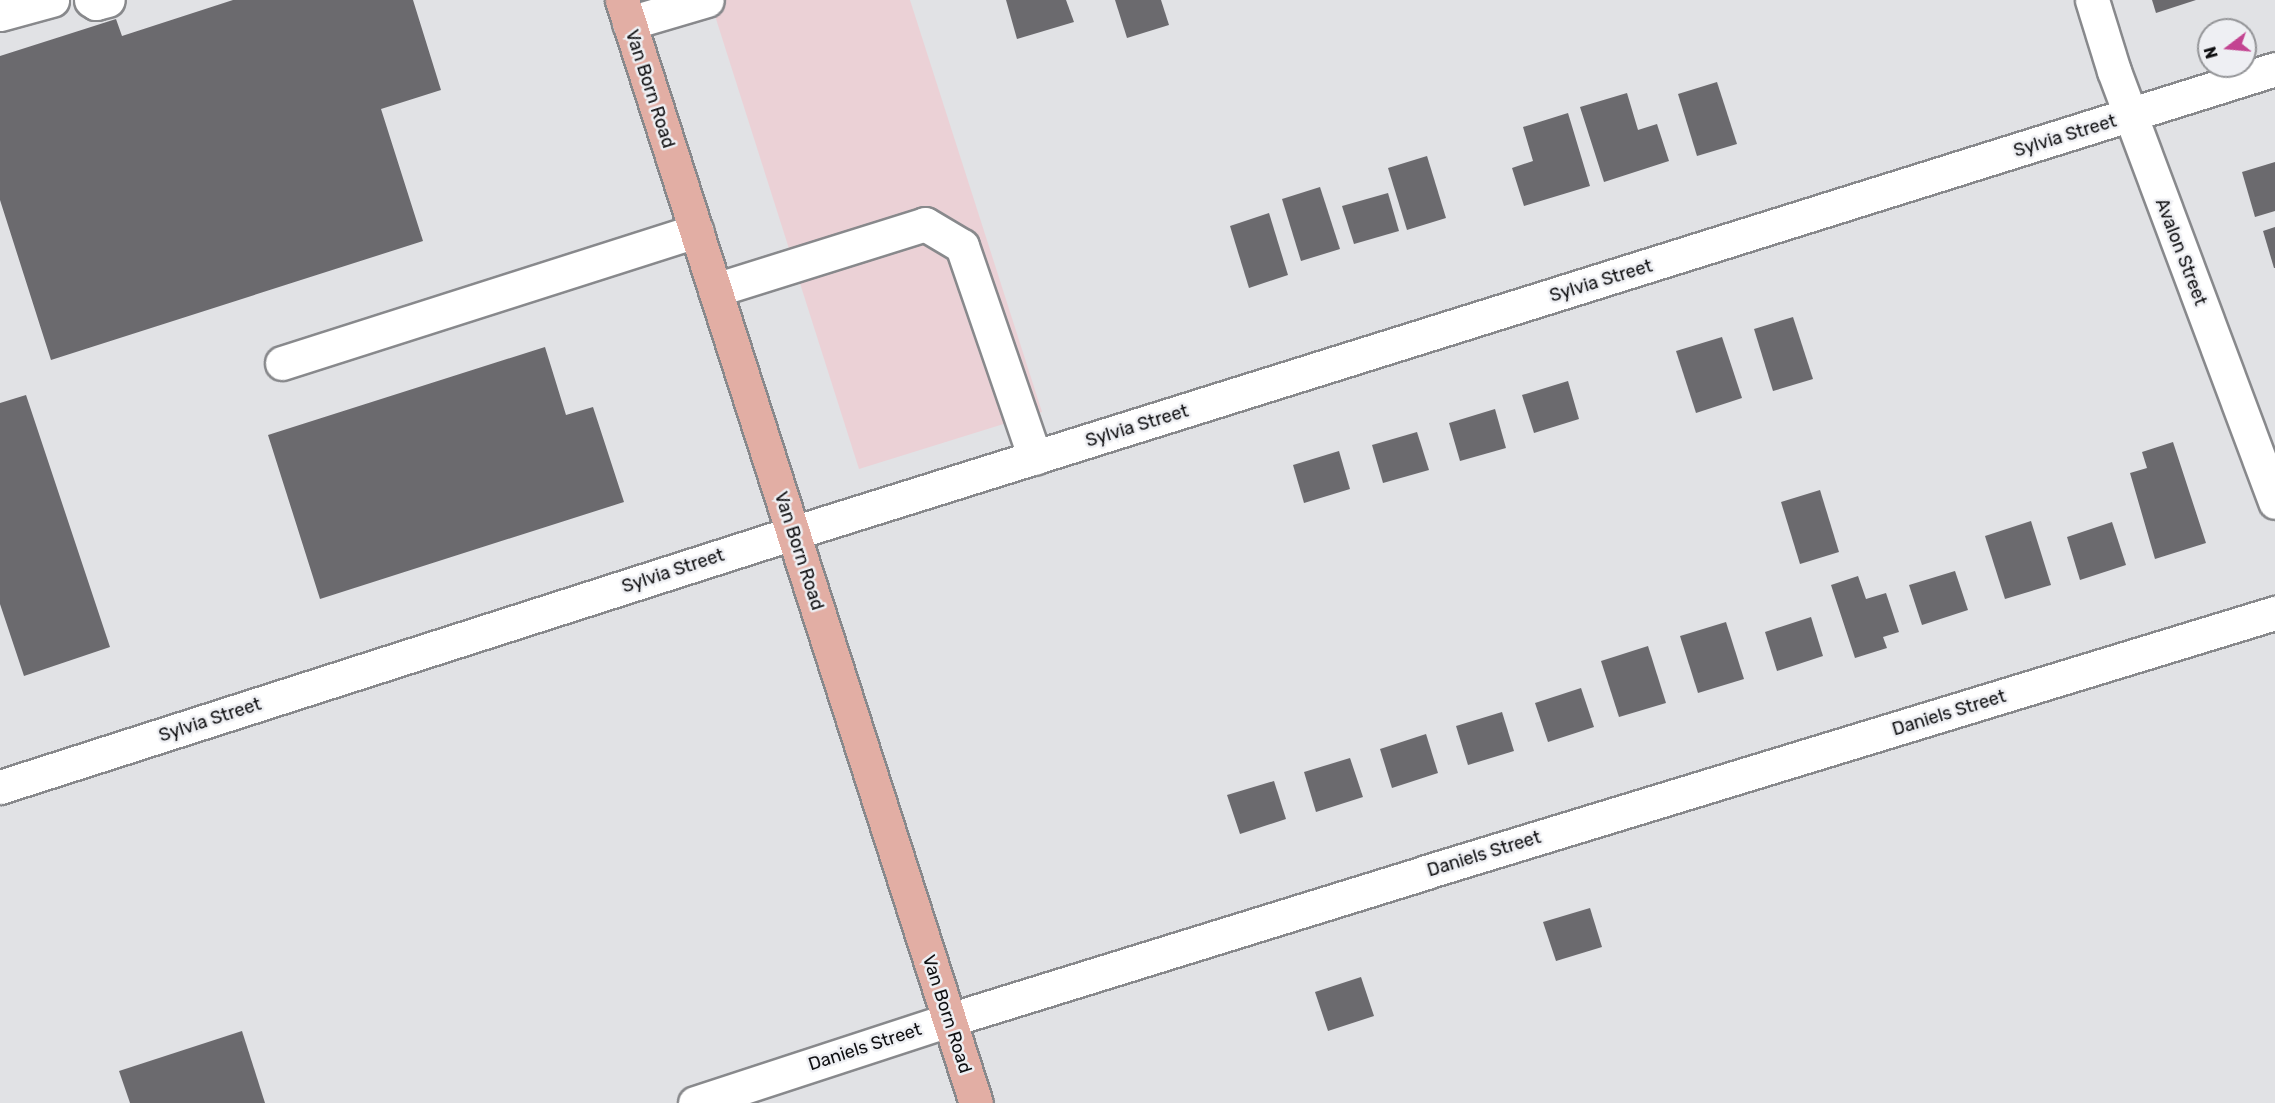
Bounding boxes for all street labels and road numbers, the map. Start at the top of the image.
street label: Van Born Road [621,27,679,151]
street label: Sylvia Street [2011,110,2119,162]
street label: Avalon Street [2151,195,2211,309]
street label: Sylvia Street [1547,255,1655,307]
street label: Sylvia Street [1083,400,1191,452]
street label: Van Born Road [770,489,828,613]
street label: Sylvia Street [619,544,727,598]
street label: Daniels Street [1890,685,2008,741]
street label: Sylvia Street [156,693,264,747]
street label: Daniels Street [1425,826,1543,882]
street label: Van Born Road [918,952,976,1076]
street label: Daniels Street [806,1019,924,1075]

